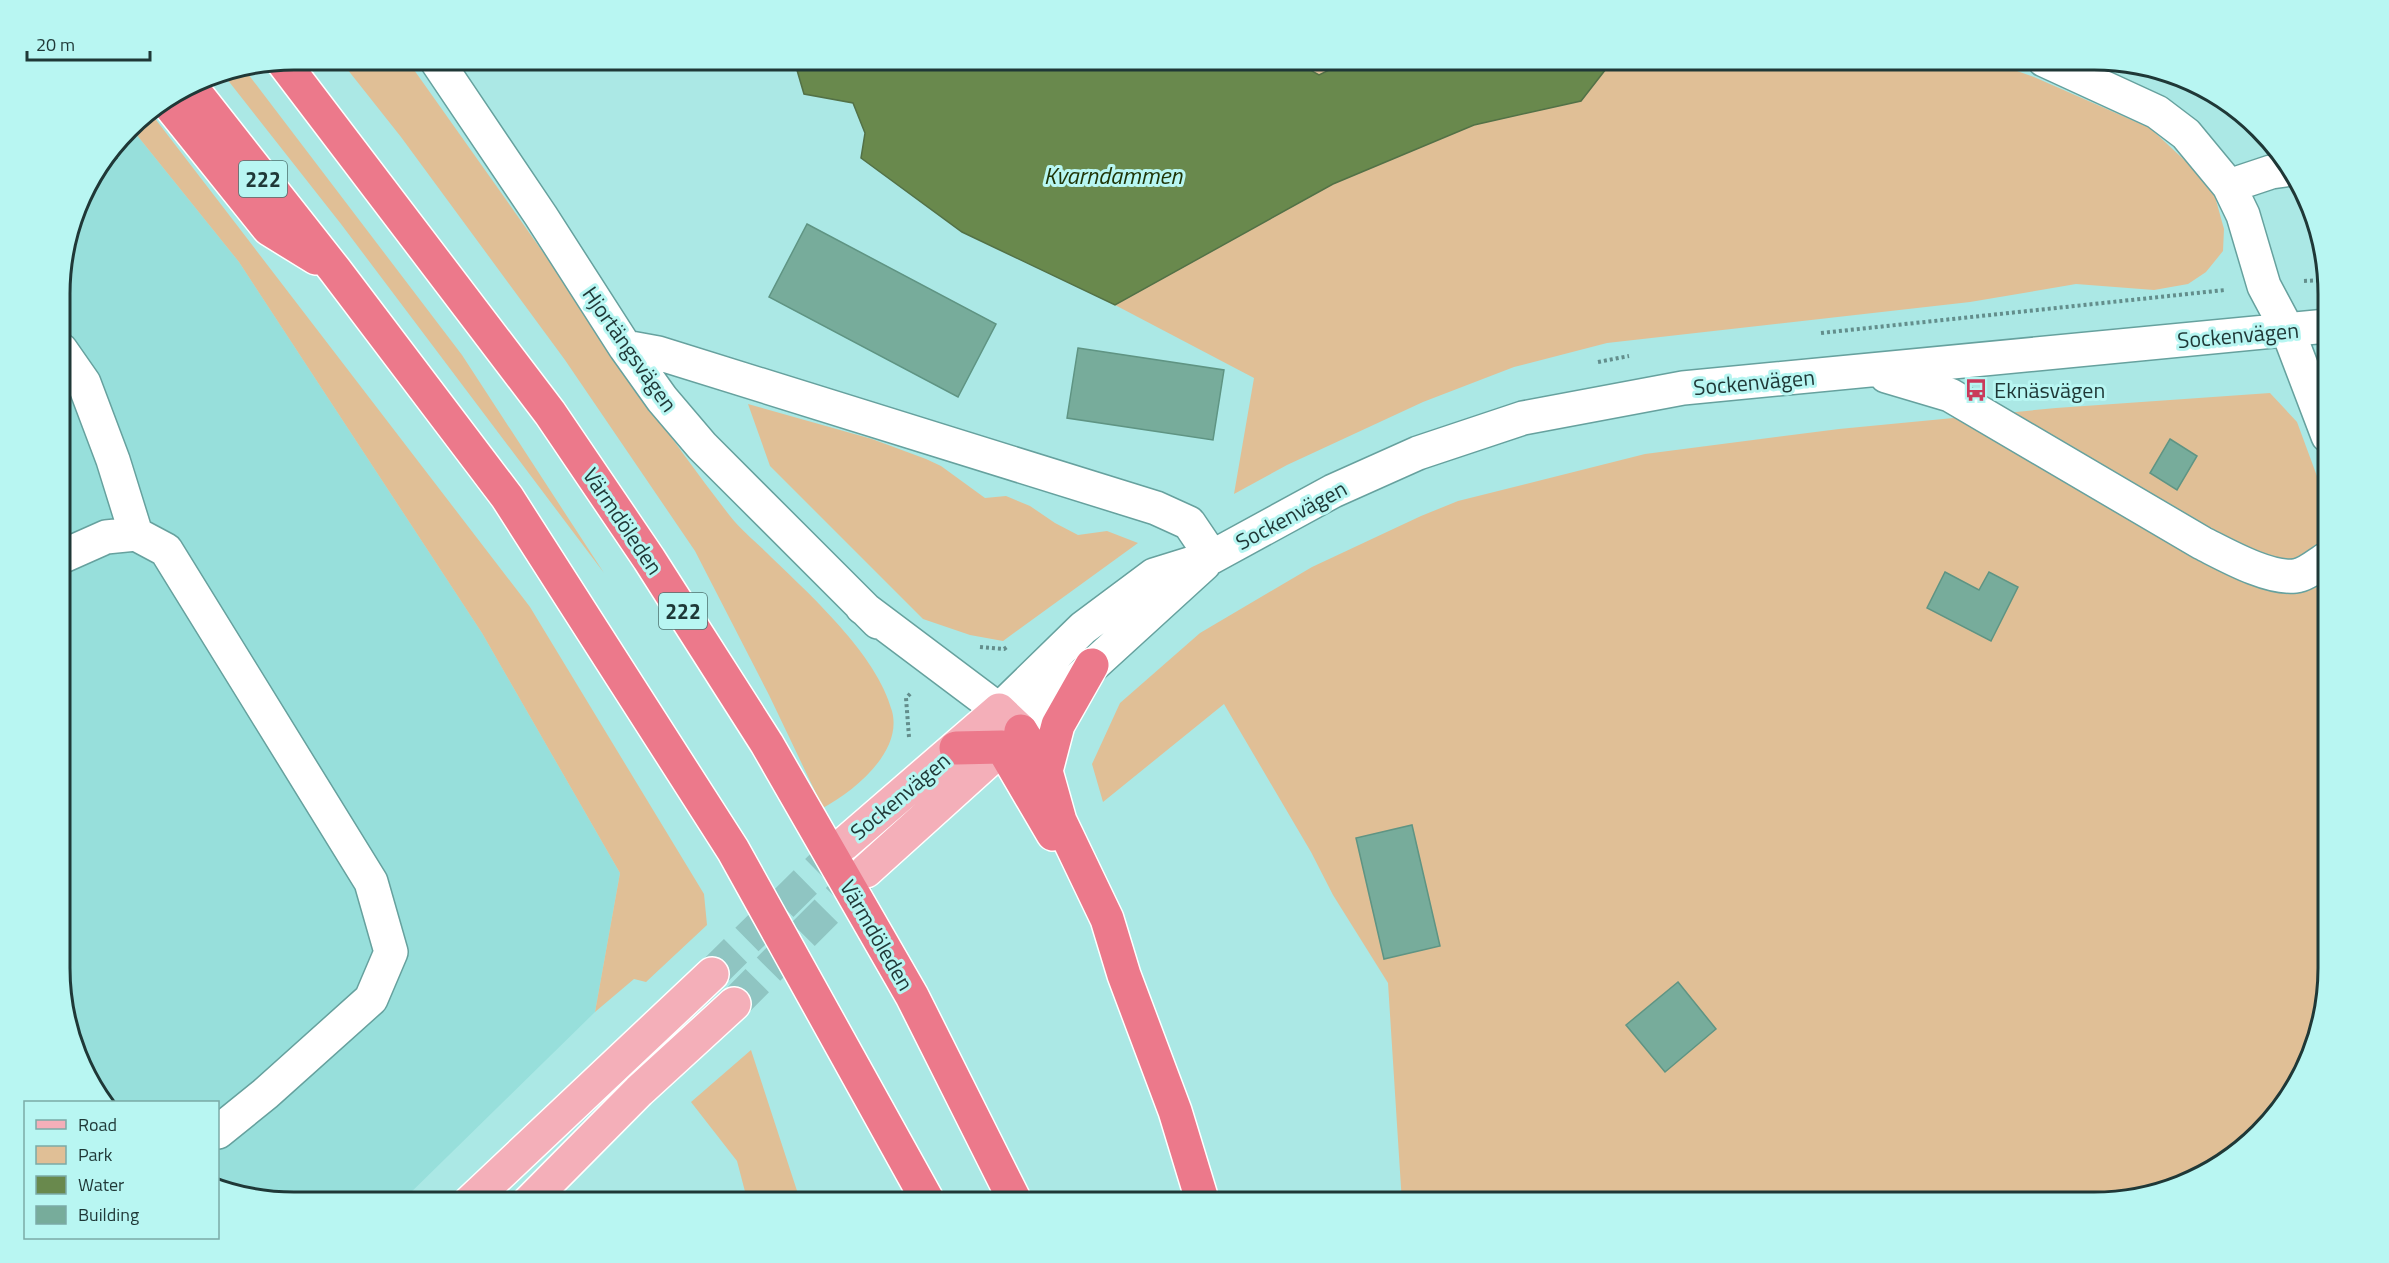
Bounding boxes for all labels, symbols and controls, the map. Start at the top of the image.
scale bar [27,24,150,62]
text: 20 m [36,31,75,58]
water label: Kvarndammen [1044,157,1183,193]
road number: 222 [239,161,287,197]
street label: Hjortängsvägen [574,279,686,419]
street label: Sockenvägen [2176,313,2300,357]
street label: Sockenvägen [1692,360,1816,404]
place label: Eknäsvägen [1994,373,2105,407]
bus stop icon: Eknäsvägen [1963,377,1989,403]
street label: Värmdöleden [574,460,672,582]
street label: Sockenvägen [1229,471,1353,559]
road number: 222 [659,593,707,629]
street label: Sockenvägen [842,744,958,848]
street label: Värmdöleden [831,873,923,997]
legend [24,1101,219,1239]
text: Road [78,1111,117,1138]
text: Park [78,1141,113,1168]
text: Water [78,1171,124,1198]
text: Building [78,1201,139,1228]

